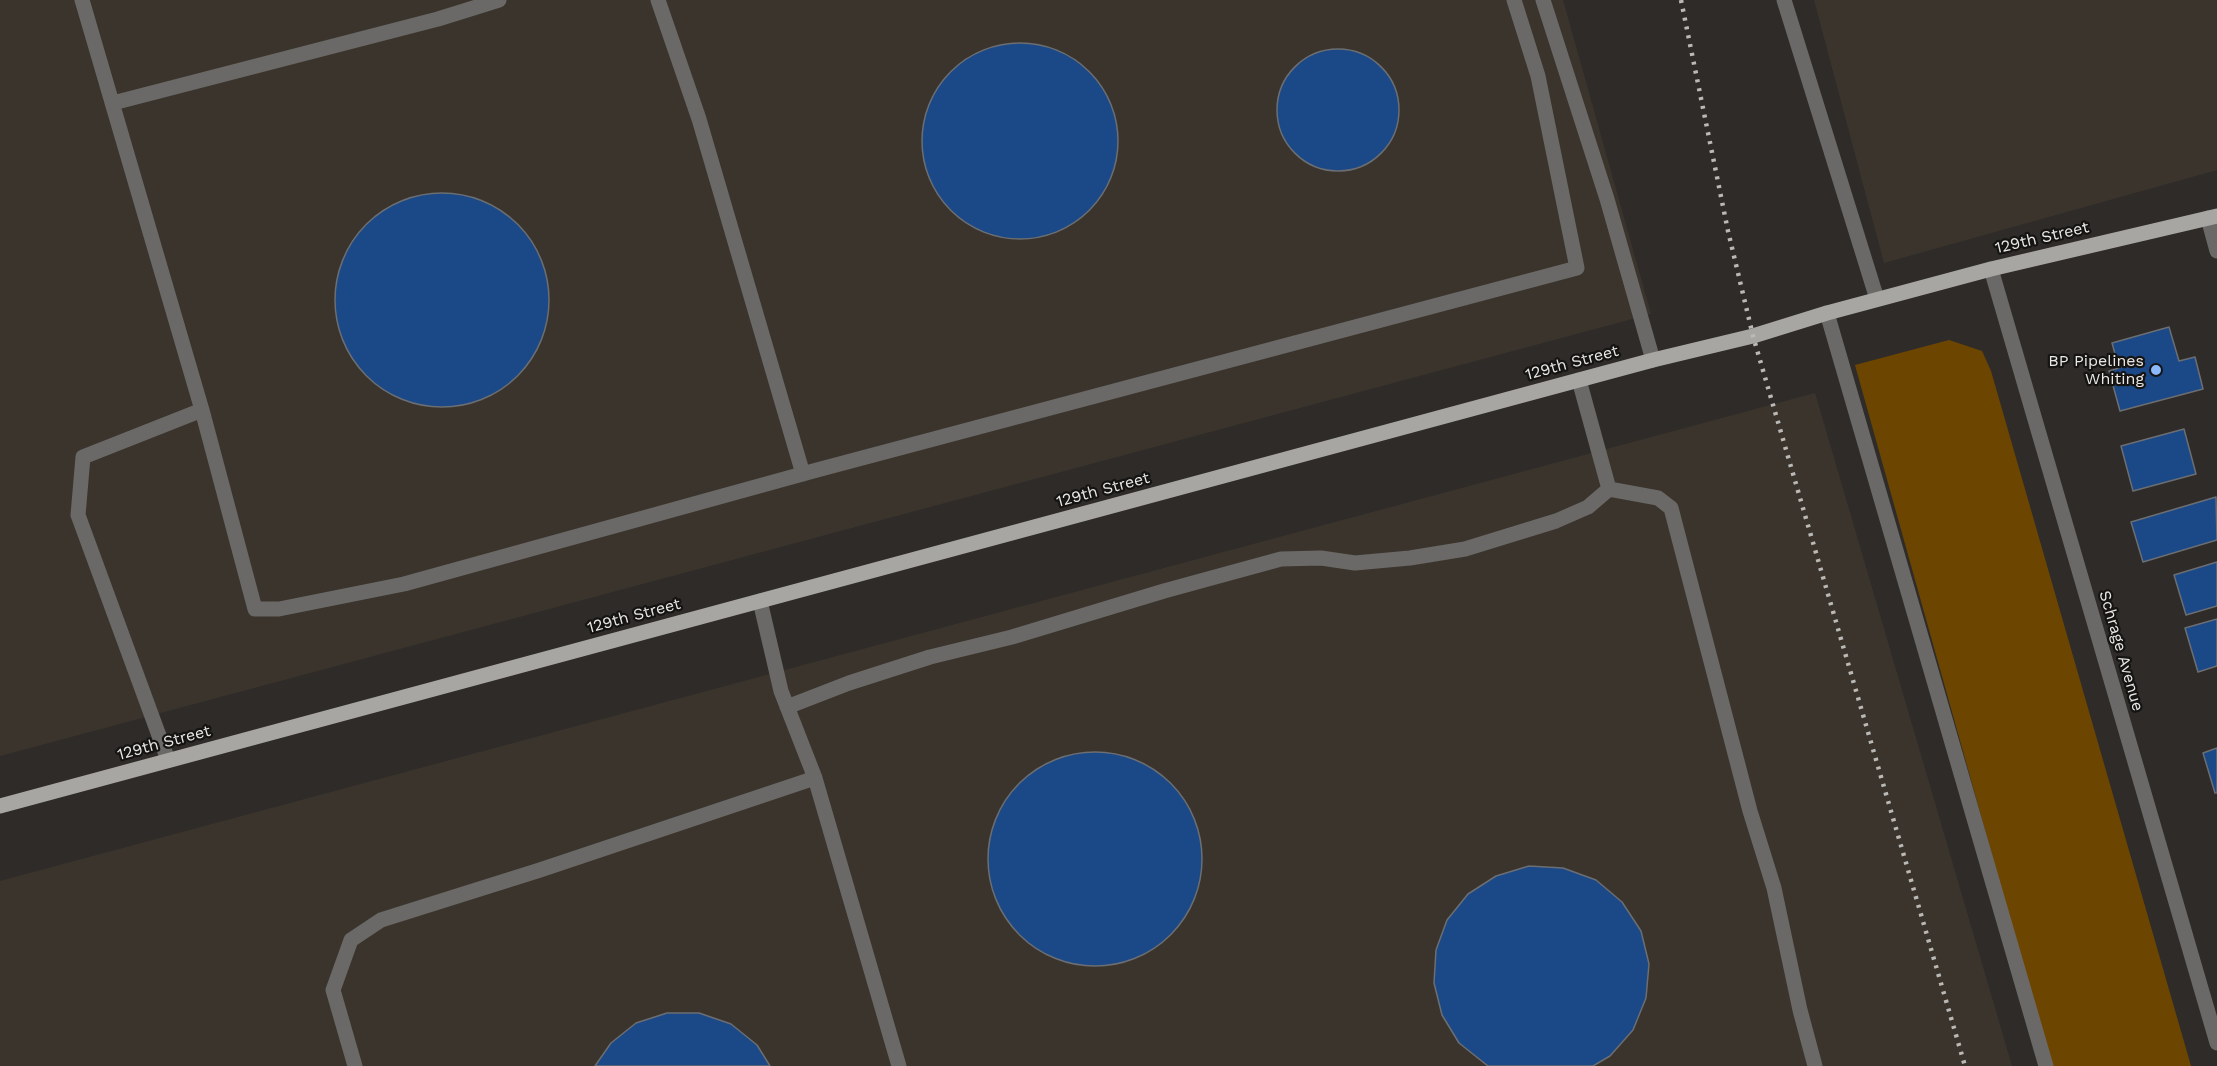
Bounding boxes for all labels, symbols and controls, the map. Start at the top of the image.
street label: 129th Street [1993,218,2091,258]
street label: 129th Street [1523,341,1621,385]
place label: BP Pipelines Whiting [2048,351,2144,389]
marker: BP Pipelines Whiting [2149,363,2163,377]
street label: 129th Street [1054,468,1152,512]
street label: Schrage Avenue [2095,589,2147,713]
street label: 129th Street [585,594,683,638]
street label: 129th Street [115,721,213,765]

